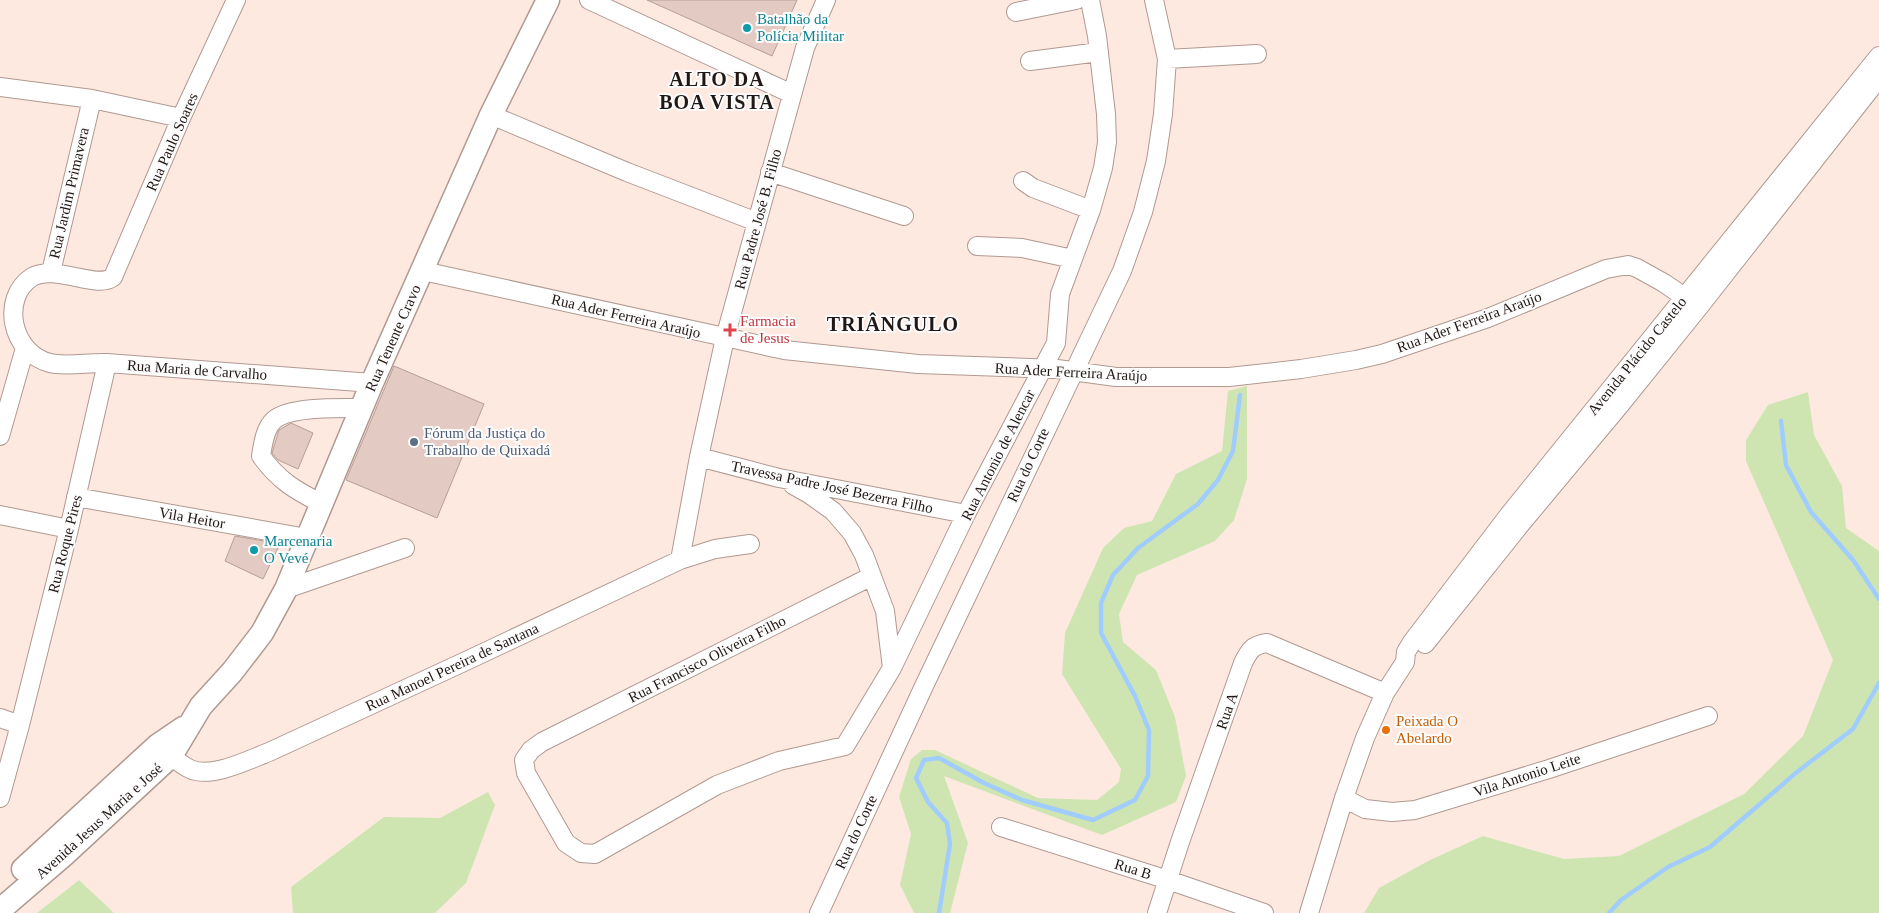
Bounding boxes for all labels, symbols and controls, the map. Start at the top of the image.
place label: Batalhão da Polícia Militar [757,11,844,44]
marker: Batalhão da Polícia Militar [741,22,753,34]
district label: ALTO DA BOA VISTA [659,68,775,113]
street label: Rua Paulo Soares [143,90,201,194]
street label: Rua Jardim Primavera [46,126,92,260]
street label: Rua Padre José B. Filho [732,147,784,291]
street label: Rua Tenente Cravo [362,282,424,394]
street label: Rua Ader Ferreira Araújo [1394,288,1544,356]
street label: Rua Ader Ferreira Araújo [550,291,702,341]
street label: Avenida Plácido Castelo [1584,294,1690,418]
district label: TRIÂNGULO [827,312,959,335]
place label: Farmacia de Jesus [740,313,796,346]
marker: Farmacia de Jesus [724,324,736,336]
street label: Rua Maria de Carvalho [126,357,268,383]
street label: Rua Ader Ferreira Araújo [994,360,1148,384]
street label: Rua Antonio de Alencar [958,387,1038,523]
place label: Fórum da Justiça do Trabalho de Quixadá [424,425,550,458]
street label: Rua do Corte [1004,425,1052,505]
marker: Fórum da Justiça do Trabalho de Quixadá [408,436,420,448]
street label: Travessa Padre José Bezerra Filho [730,458,934,516]
street label: Rua Roque Pires [45,493,85,595]
street label: Vila Heitor [158,504,226,532]
place label: Marcenaria O Vevé [264,533,333,566]
marker: Marcenaria O Vevé [248,544,260,556]
street label: Rua Francisco Oliveira Filho [626,612,788,706]
street label: Rua Manoel Pereira de Santana [363,620,541,714]
street label: Rua A [1213,690,1241,732]
place label: Peixada O Abelardo [1396,713,1458,746]
marker: Peixada O Abelardo [1380,724,1392,736]
street label: Vila Antonio Leite [1471,750,1583,800]
street label: Avenida Jesus Maria e José [32,760,166,882]
street label: Rua do Corte [832,792,880,872]
street label: Rua B [1113,856,1153,882]

